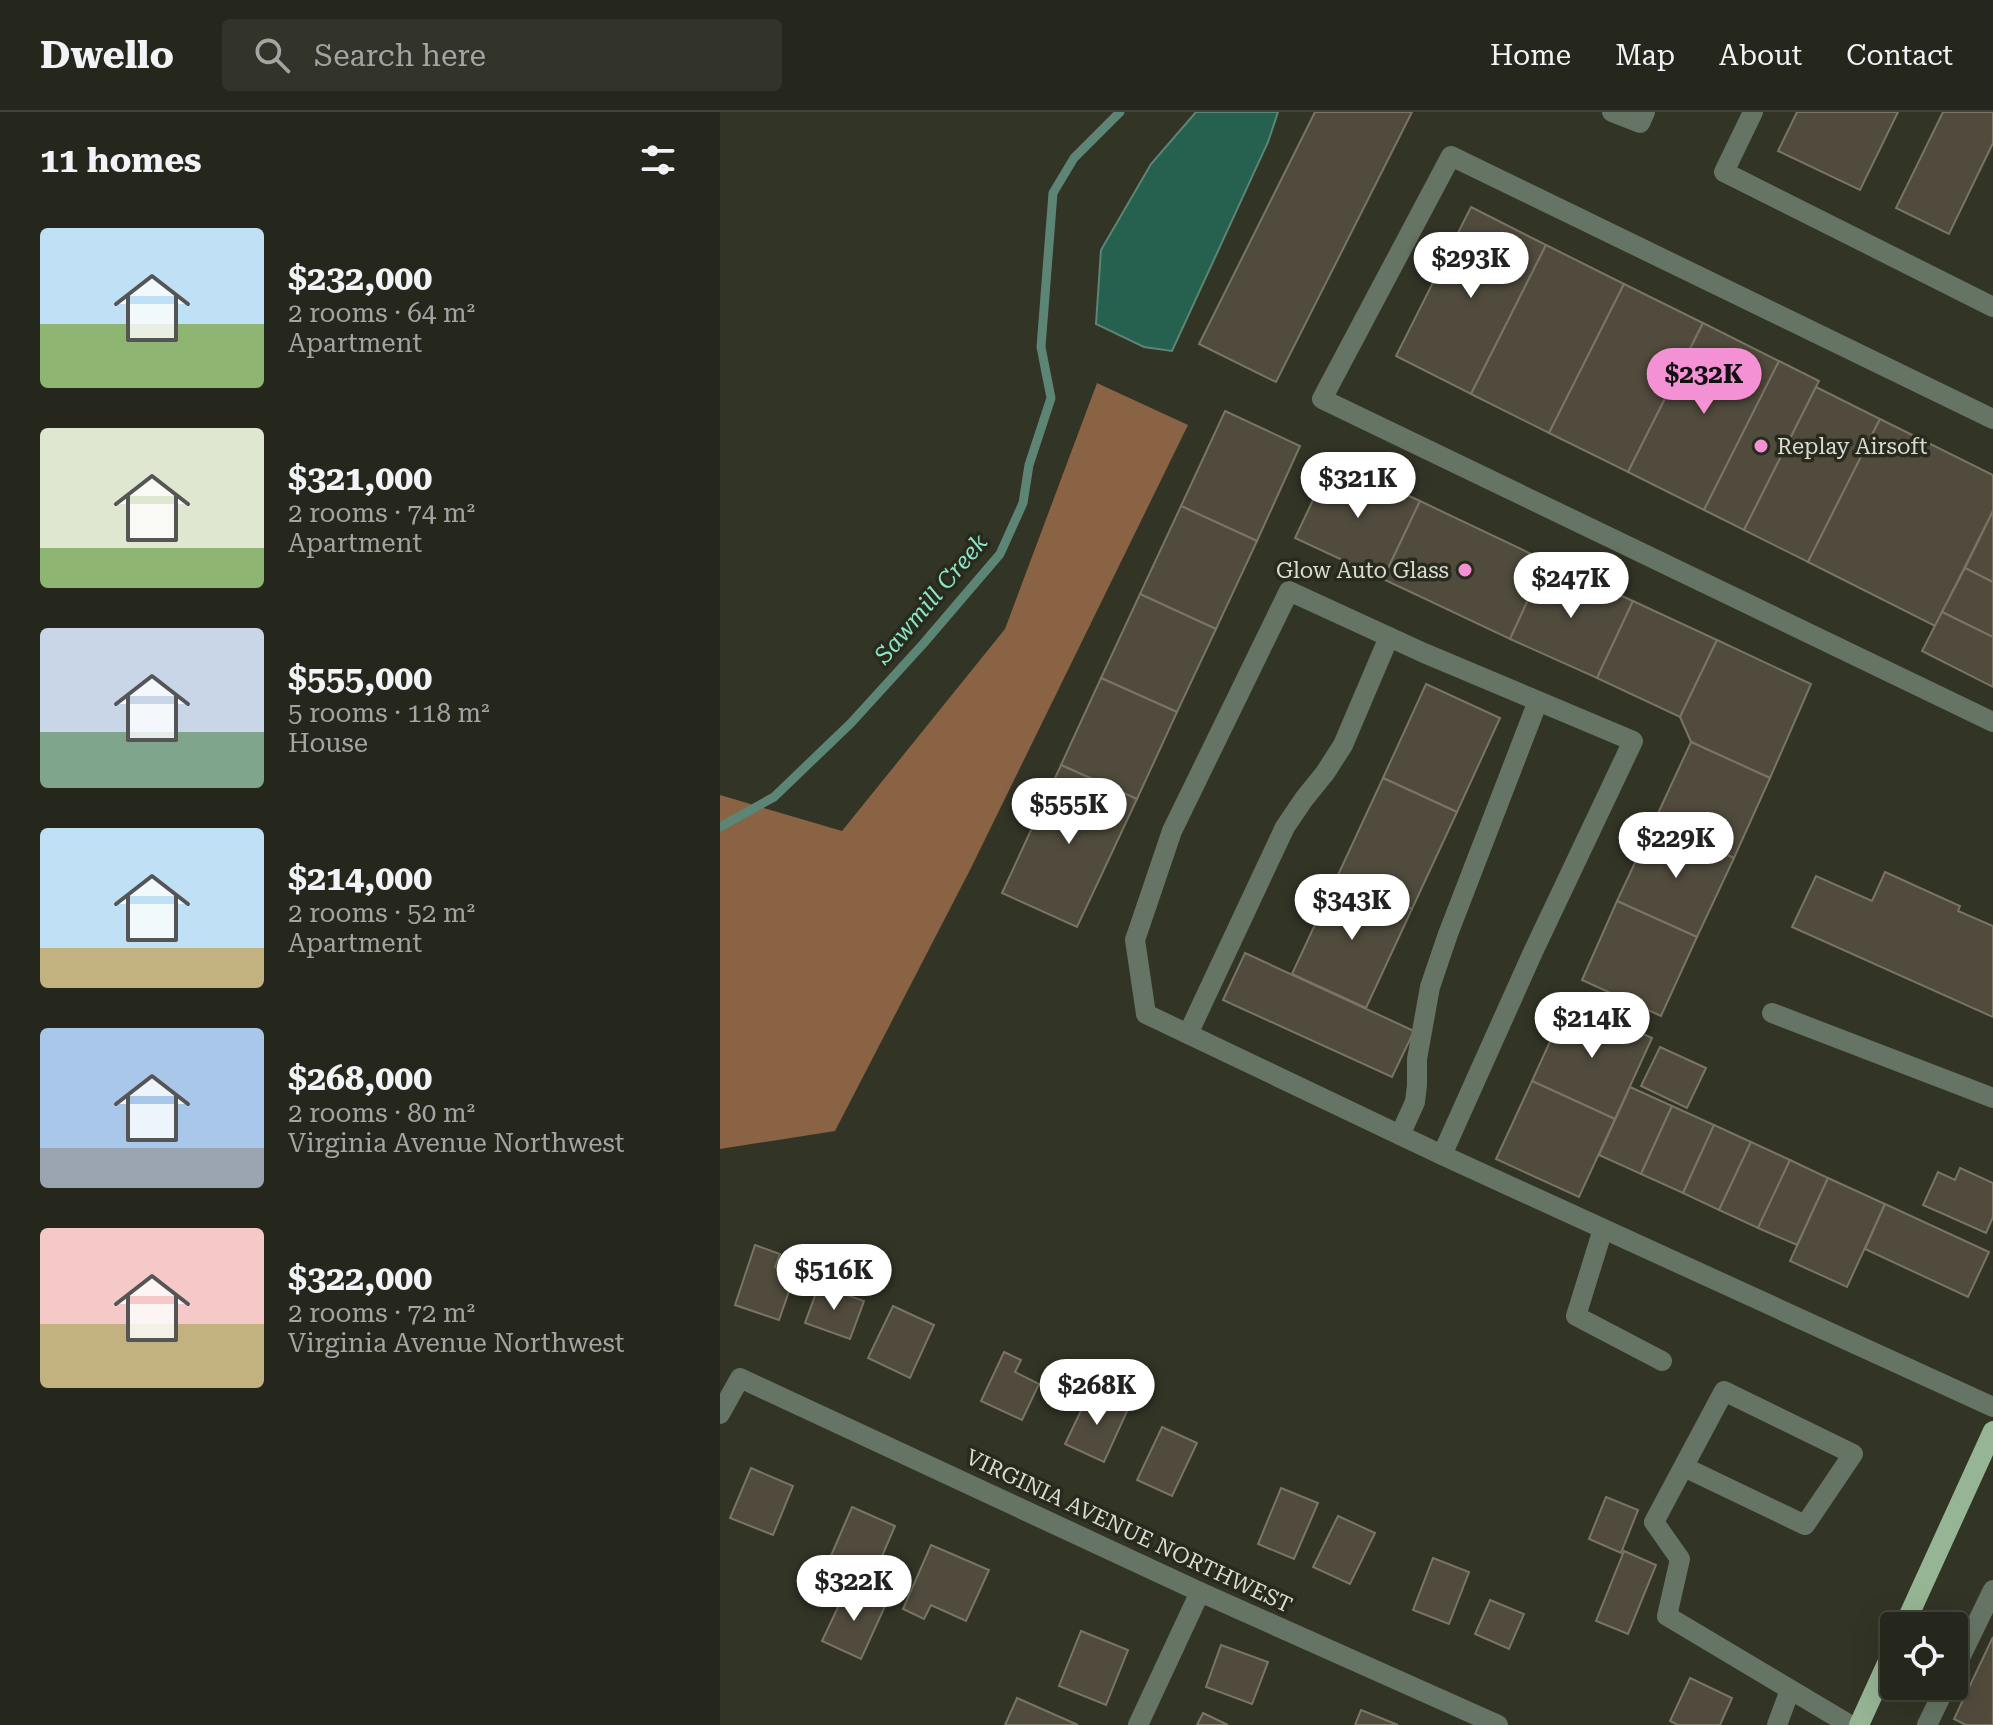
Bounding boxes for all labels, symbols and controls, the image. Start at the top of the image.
search box [222,19,782,91]
text: Dwello [40,33,174,77]
icon: search [250,33,294,77]
text: Search here [314,38,486,73]
text: Home [1490,39,1571,72]
text: Map [1615,39,1675,72]
text: About [1719,39,1802,72]
text: Contact [1846,39,1953,72]
icon: filters [636,138,680,182]
text: 11 homes [40,140,202,180]
pin: $293K [1415,232,1527,300]
text: $293K [1432,243,1510,273]
text: $232,000 [288,258,432,298]
icon: home [104,260,200,356]
text: 2 rooms · 64 m² [288,298,475,328]
text: Apartment [288,328,422,358]
pin: $232K [1648,348,1760,416]
text: $232K [1665,359,1743,389]
place label: Replay Airsoft [1777,434,1927,459]
marker: Replay Airsoft [1752,437,1770,455]
pin: $321K [1302,452,1414,520]
text: $321,000 [288,458,432,498]
icon: home [104,460,200,556]
text: $321K [1319,463,1397,493]
text: 2 rooms · 74 m² [288,498,475,528]
text: Apartment [288,528,422,558]
water label: Sawmill Creek [868,529,993,670]
pin: $247K [1515,552,1627,620]
place label: Glow Auto Glass [1276,558,1449,583]
marker: Glow Auto Glass [1456,561,1474,579]
text: $247K [1532,563,1610,593]
text: $555,000 [288,658,432,698]
icon: home [104,660,200,756]
text: 5 rooms · 118 m² [288,698,490,728]
text: House [288,728,368,758]
pin: $555K [1013,778,1125,846]
text: $555K [1030,789,1108,819]
pin: $229K [1620,812,1732,880]
text: $229K [1637,823,1715,853]
text: $214,000 [288,858,432,898]
icon: home [104,860,200,956]
pin: $343K [1296,874,1408,942]
text: $343K [1313,885,1391,915]
text: 2 rooms · 52 m² [288,898,475,928]
text: Apartment [288,928,422,958]
pin: $214K [1536,992,1648,1060]
text: $214K [1553,1003,1631,1033]
text: $268,000 [288,1058,432,1098]
icon: home [104,1060,200,1156]
text: 2 rooms · 80 m² [288,1098,475,1128]
text: Virginia Avenue Northwest [288,1128,624,1158]
pin: $516K [778,1244,890,1312]
text: $516K [795,1255,873,1285]
text: $322,000 [288,1258,432,1298]
icon: home [104,1260,200,1356]
text: 2 rooms · 72 m² [288,1298,475,1328]
text: Virginia Avenue Northwest [288,1328,624,1358]
pin: $268K [1041,1359,1153,1427]
text: $268K [1058,1370,1136,1400]
street label: VIRGINIA AVENUE NORTHWEST [962,1444,1296,1618]
pin: $322K [798,1555,910,1623]
text: $322K [815,1566,893,1596]
map controls [1880,1612,1968,1700]
button: locate [1880,1612,1968,1700]

